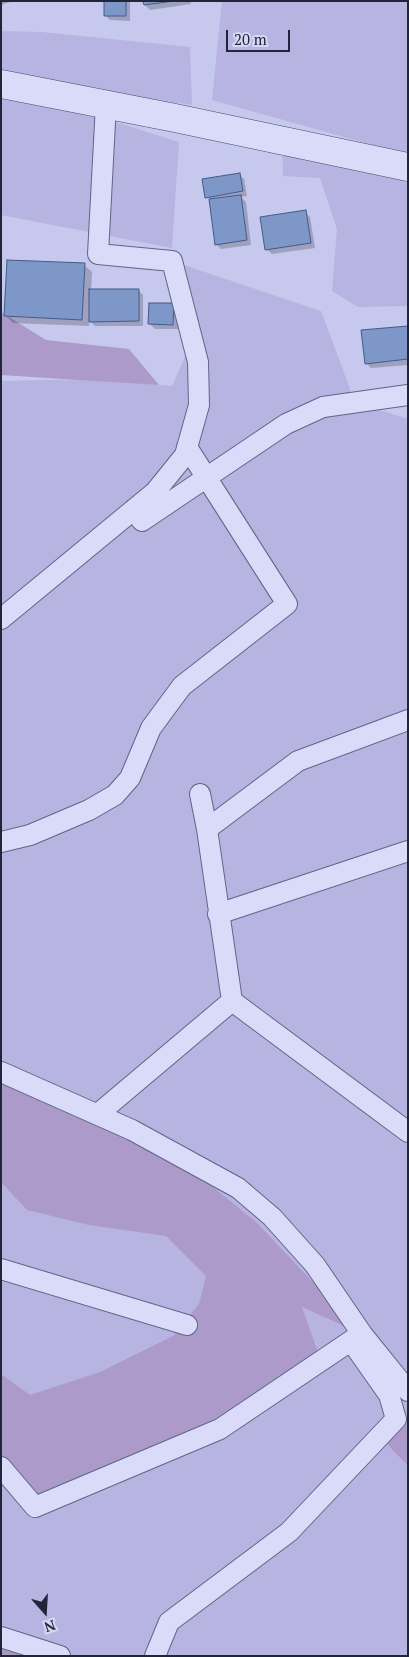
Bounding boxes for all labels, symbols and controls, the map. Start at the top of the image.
scale bar [229,20,293,52]
text: 20 m [234,29,267,49]
north arrow [20,1587,70,1637]
text: N [42,1616,58,1637]

